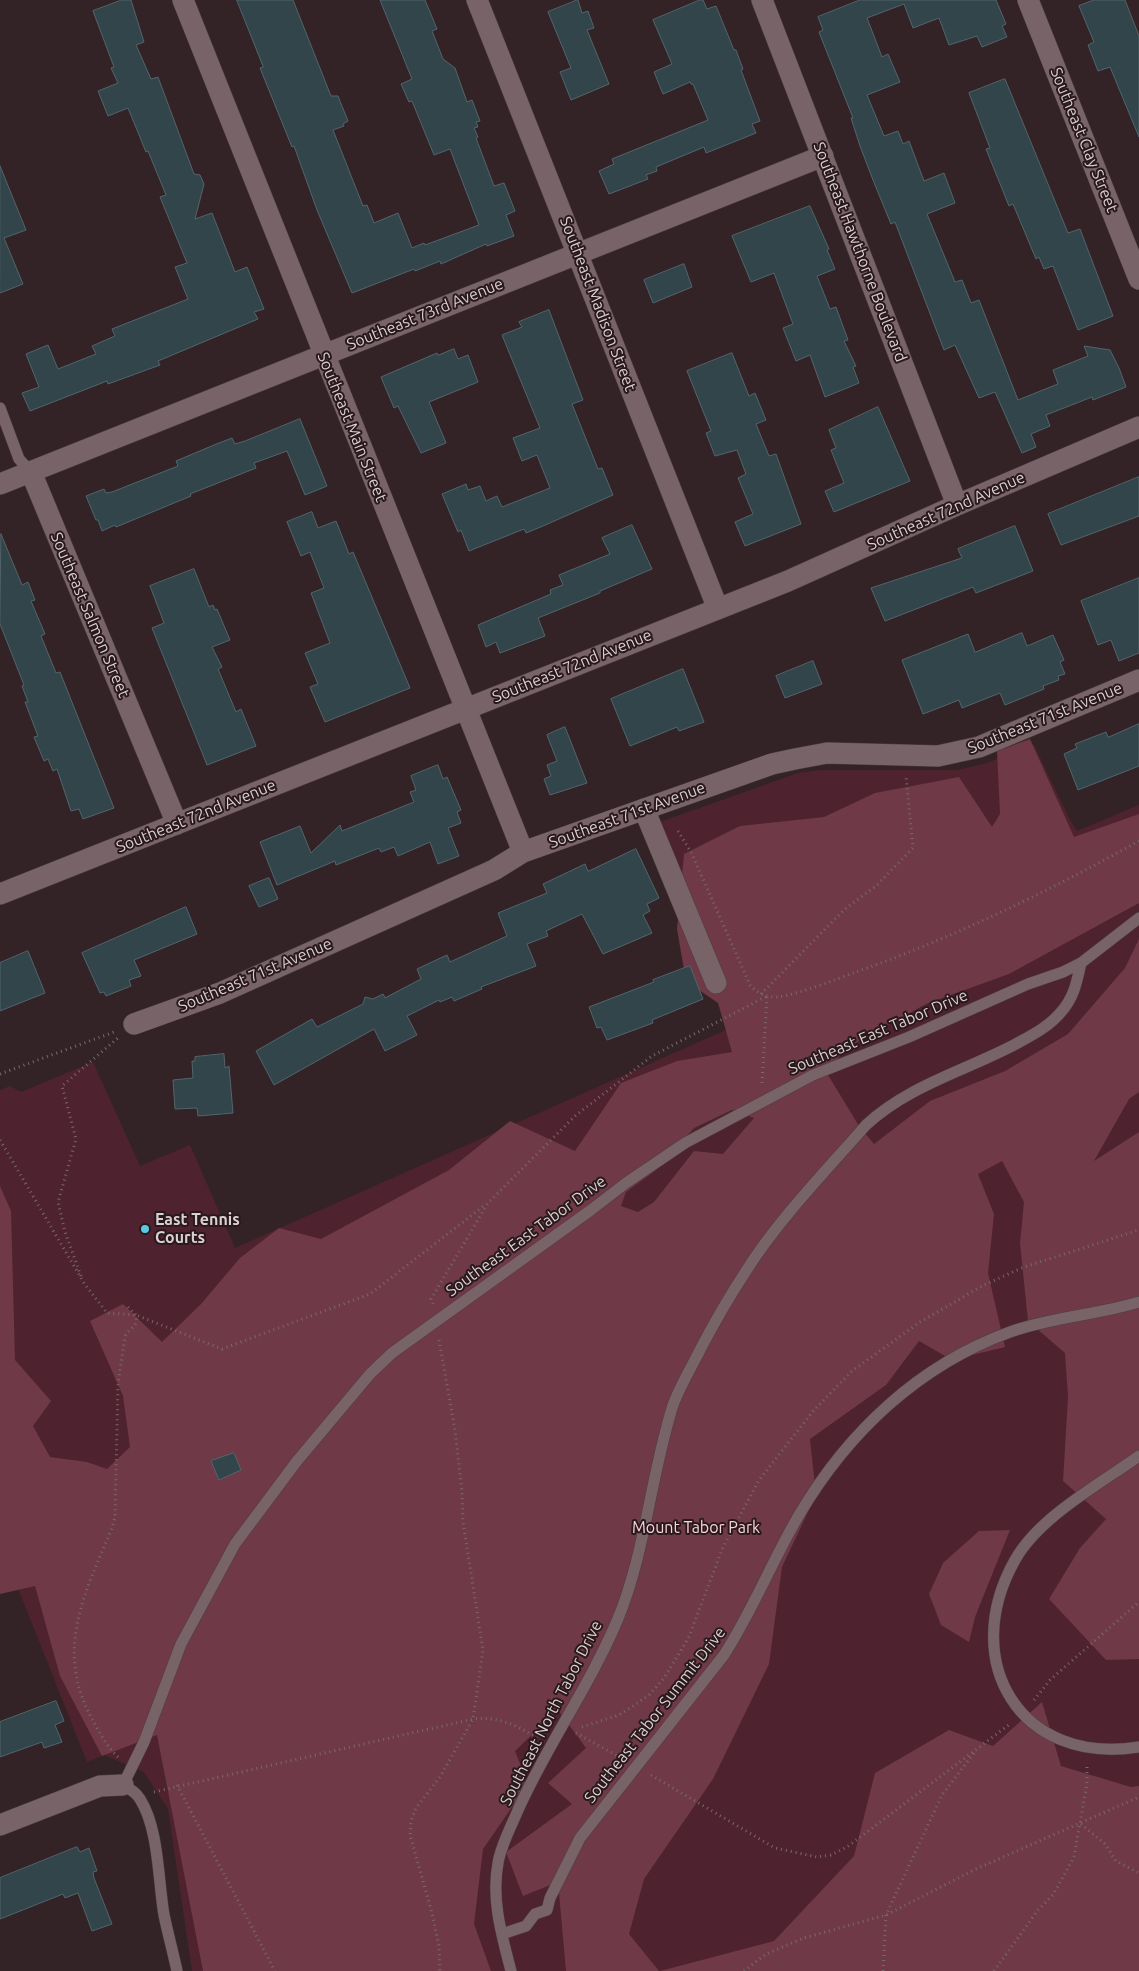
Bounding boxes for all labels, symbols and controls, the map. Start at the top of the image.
street label: Southeast Clay Street [1046,65,1122,215]
street label: Southeast Hawthorne Boulevard [809,140,911,364]
street label: Southeast Madison Street [556,214,640,394]
street label: Southeast 73rd Avenue [344,274,506,354]
street label: Southeast Main Street [313,349,391,505]
street label: Southeast 72nd Avenue [864,468,1028,554]
street label: Southeast Salmon Street [46,529,134,701]
street label: Southeast 72nd Avenue [489,625,655,707]
street label: Southeast 71st Avenue [965,678,1125,758]
street label: Southeast 72nd Avenue [113,775,279,857]
street label: Southeast 71st Avenue [546,778,708,852]
street label: Southeast 71st Avenue [175,934,335,1016]
street label: Southeast East Tabor Drive [785,985,971,1079]
street label: Southeast East Tabor Drive [442,1171,610,1301]
place label: East Tennis Courts [155,1210,240,1248]
marker: East Tennis Courts [139,1223,151,1235]
park label: Mount Tabor Park [632,1518,760,1538]
street label: Southeast North Tabor Drive [496,1617,606,1809]
street label: Southeast Tabor Summit Drive [580,1623,730,1807]

